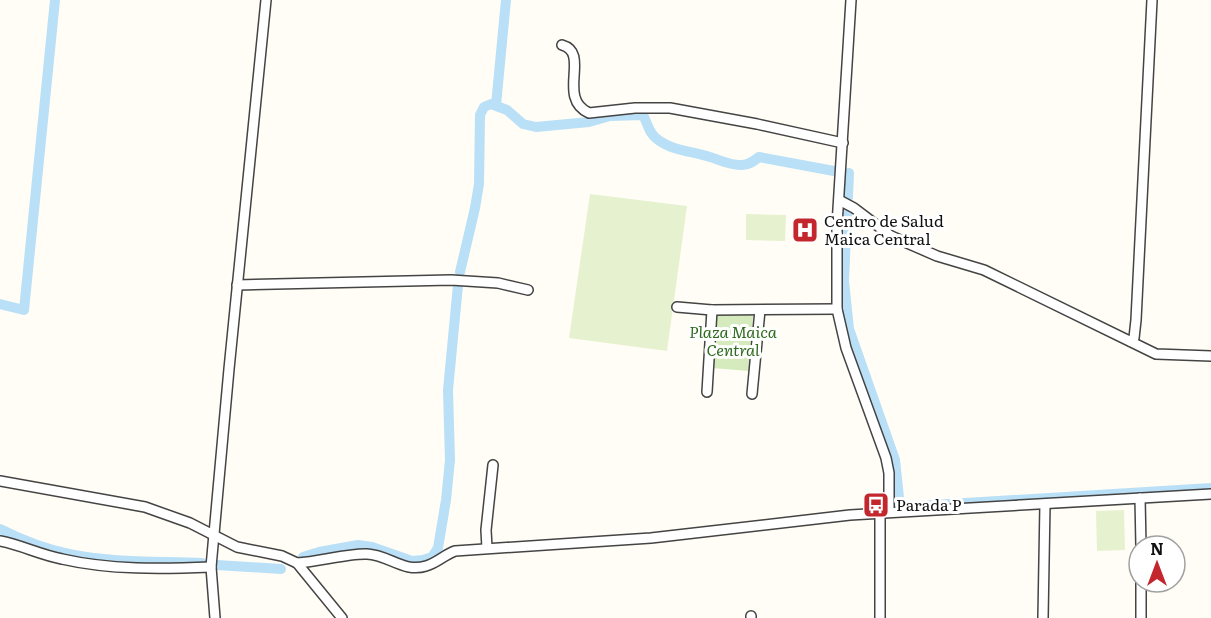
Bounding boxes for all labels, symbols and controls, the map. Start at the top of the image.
place label: Centro de Salud Maica Central [824,208,944,250]
hospital icon: Centro de Salud Maica Central [790,215,820,245]
park label: Plaza Maica Central [689,319,778,361]
bus stop icon: Parada P [861,490,891,520]
place label: Parada P [896,492,962,516]
north arrow [1127,534,1187,594]
text: N [1150,536,1164,560]

